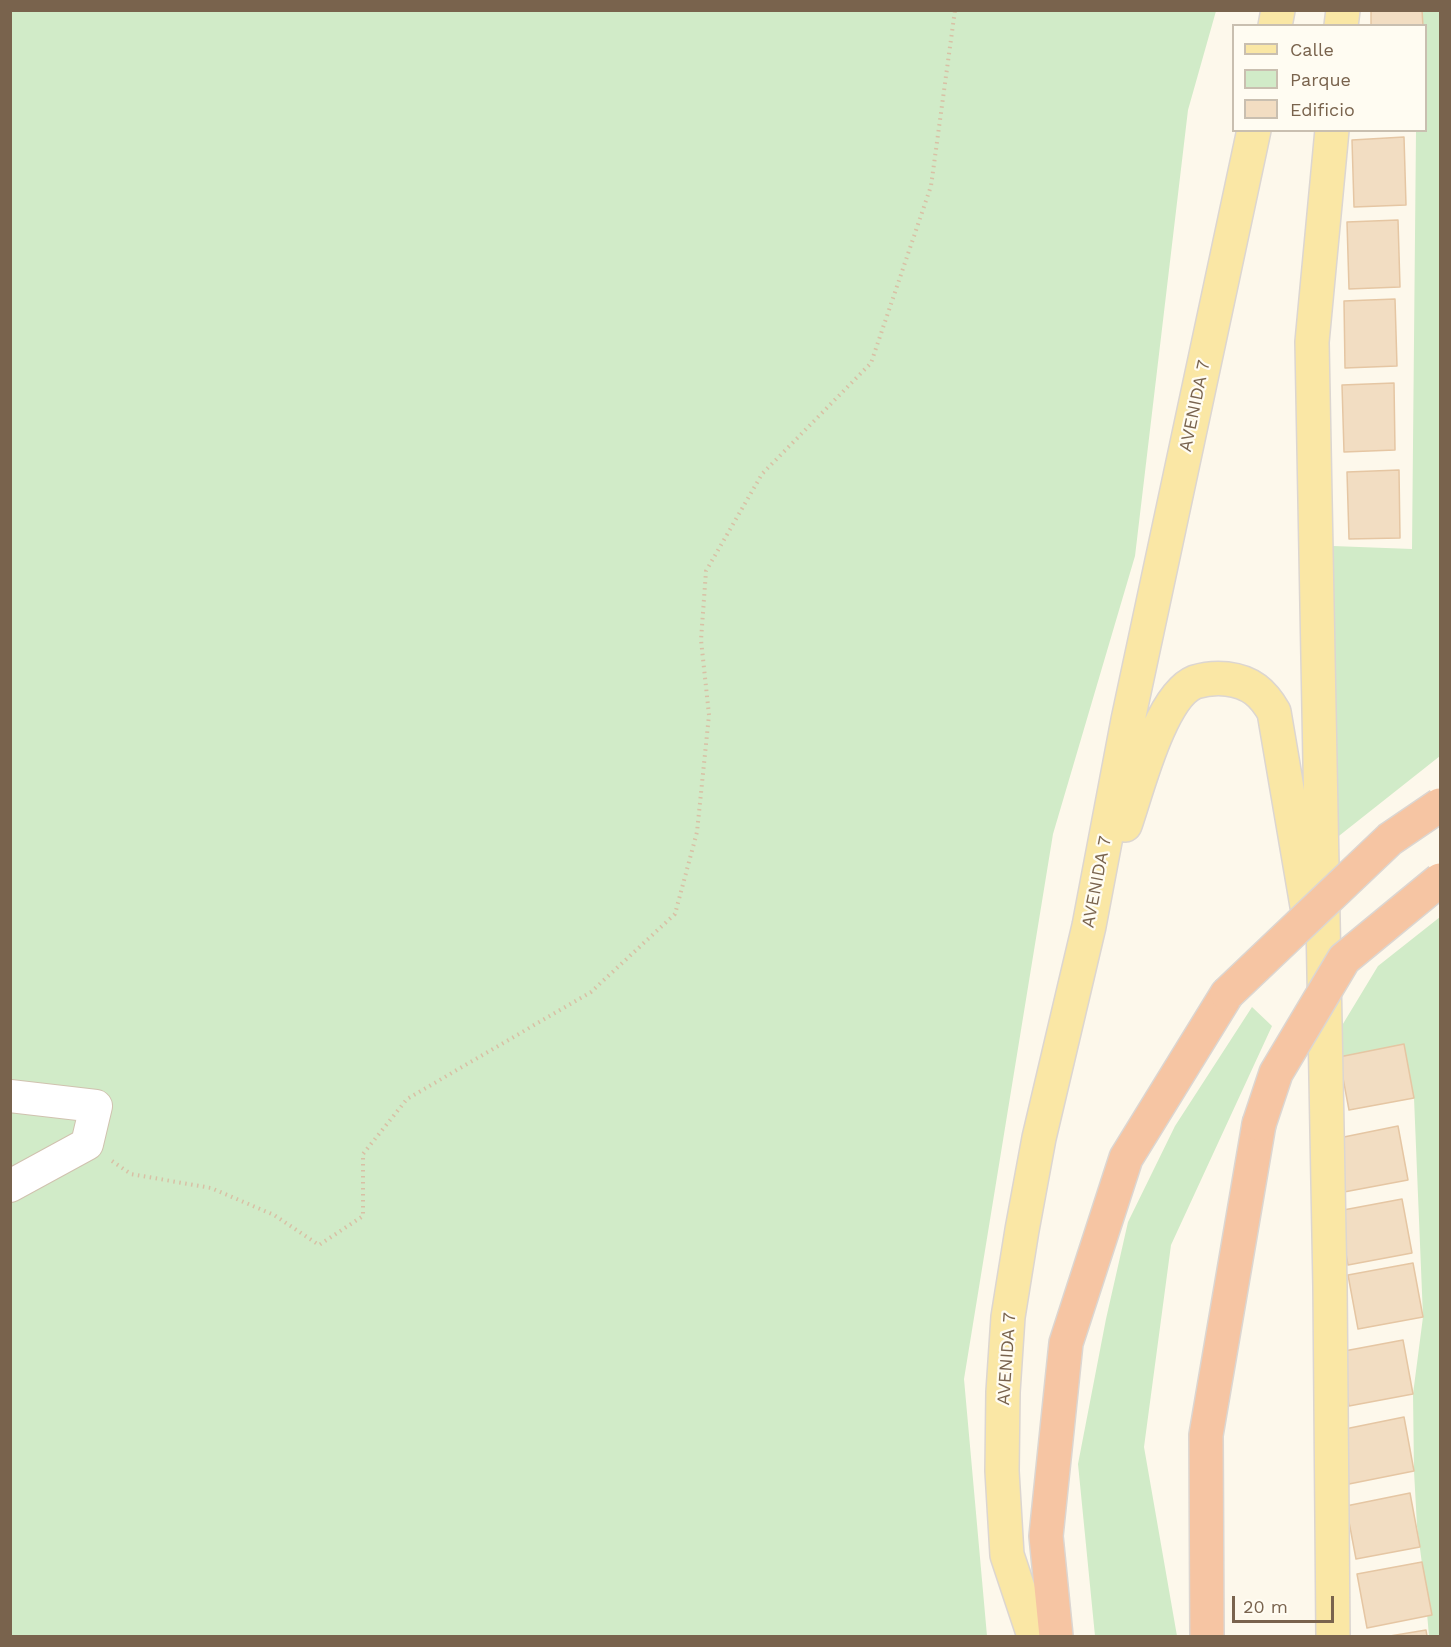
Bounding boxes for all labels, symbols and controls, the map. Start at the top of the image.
legend [1232,24,1427,132]
text: Calle [1290,39,1334,60]
text: Parque [1290,69,1351,90]
text: Edificio [1290,99,1355,120]
street label: AVENIDA 7 [1175,358,1215,454]
street label: AVENIDA 7 [1078,834,1116,930]
street label: AVENIDA 7 [993,1312,1021,1406]
scale bar [1235,1584,1337,1622]
text: 20 m [1243,1596,1288,1617]

